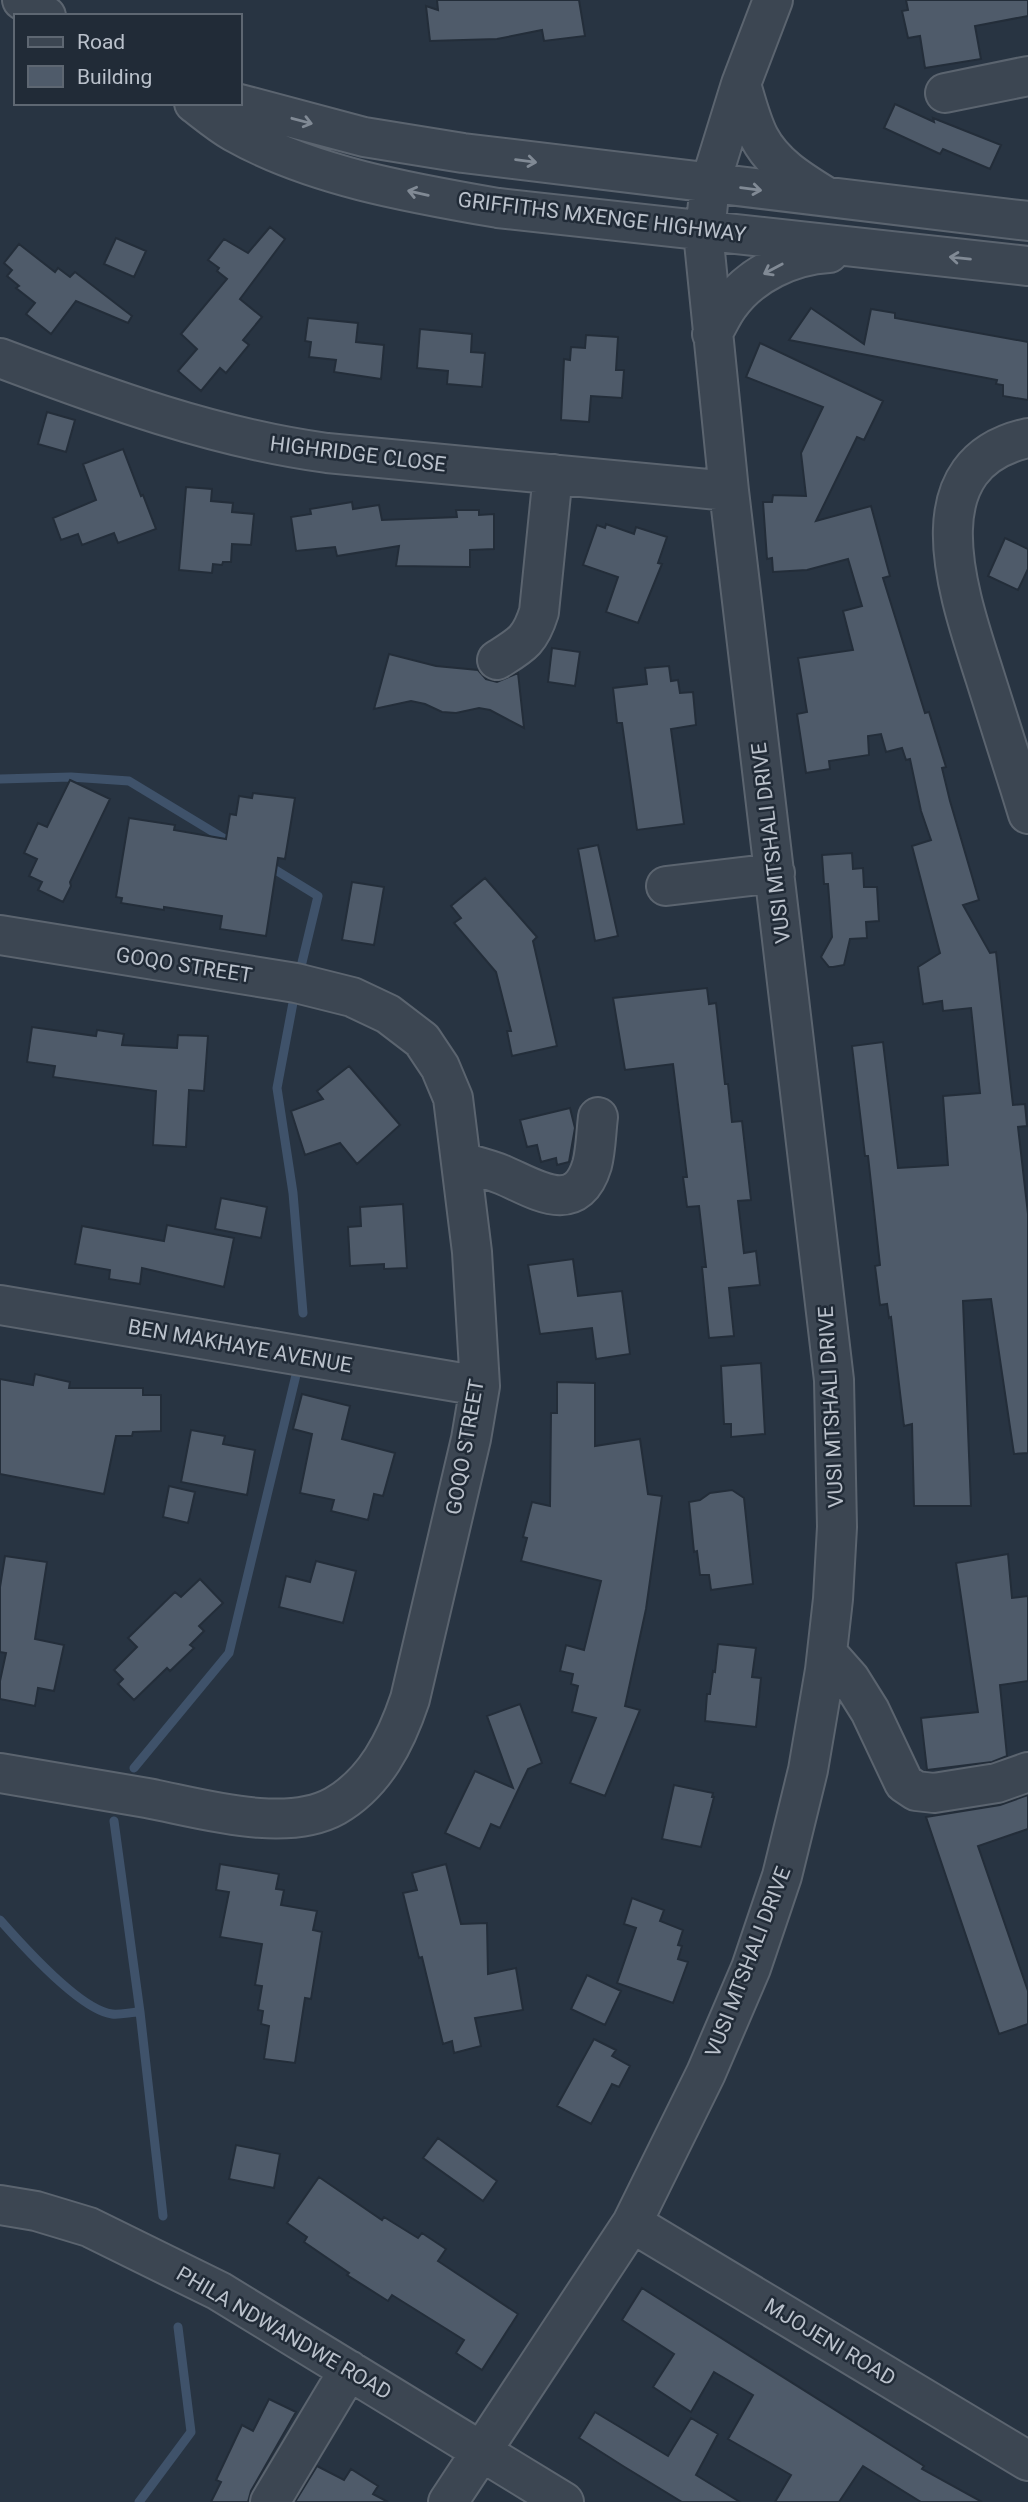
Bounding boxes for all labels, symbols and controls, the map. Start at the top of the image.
legend [14,14,242,105]
text: Road [77,30,125,54]
text: Building [77,65,152,89]
one-way arrow [290,115,313,128]
one-way arrow [514,154,536,167]
one-way arrow [739,183,762,196]
one-way arrow [407,186,430,199]
street label: GRIFFITHS MXENGE HIGHWAY [456,187,748,247]
one-way arrow [949,251,972,264]
one-way arrow [763,263,784,276]
street label: HIGHRIDGE CLOSE [269,431,447,477]
street label: VUSI MTSHALI DRIVE [747,741,795,945]
street label: GOQO STREET [114,942,254,988]
street label: VUSI MTSHALI DRIVE [814,1305,848,1509]
street label: BEN MAKHAYE AVENUE [126,1314,354,1378]
street label: GOQO STREET [441,1377,489,1517]
street label: VUSI MTSHALI DRIVE [701,1863,795,2061]
street label: PHILA NDWANDWE ROAD [172,2262,396,2404]
street label: MJOJENI ROAD [760,2293,900,2391]

